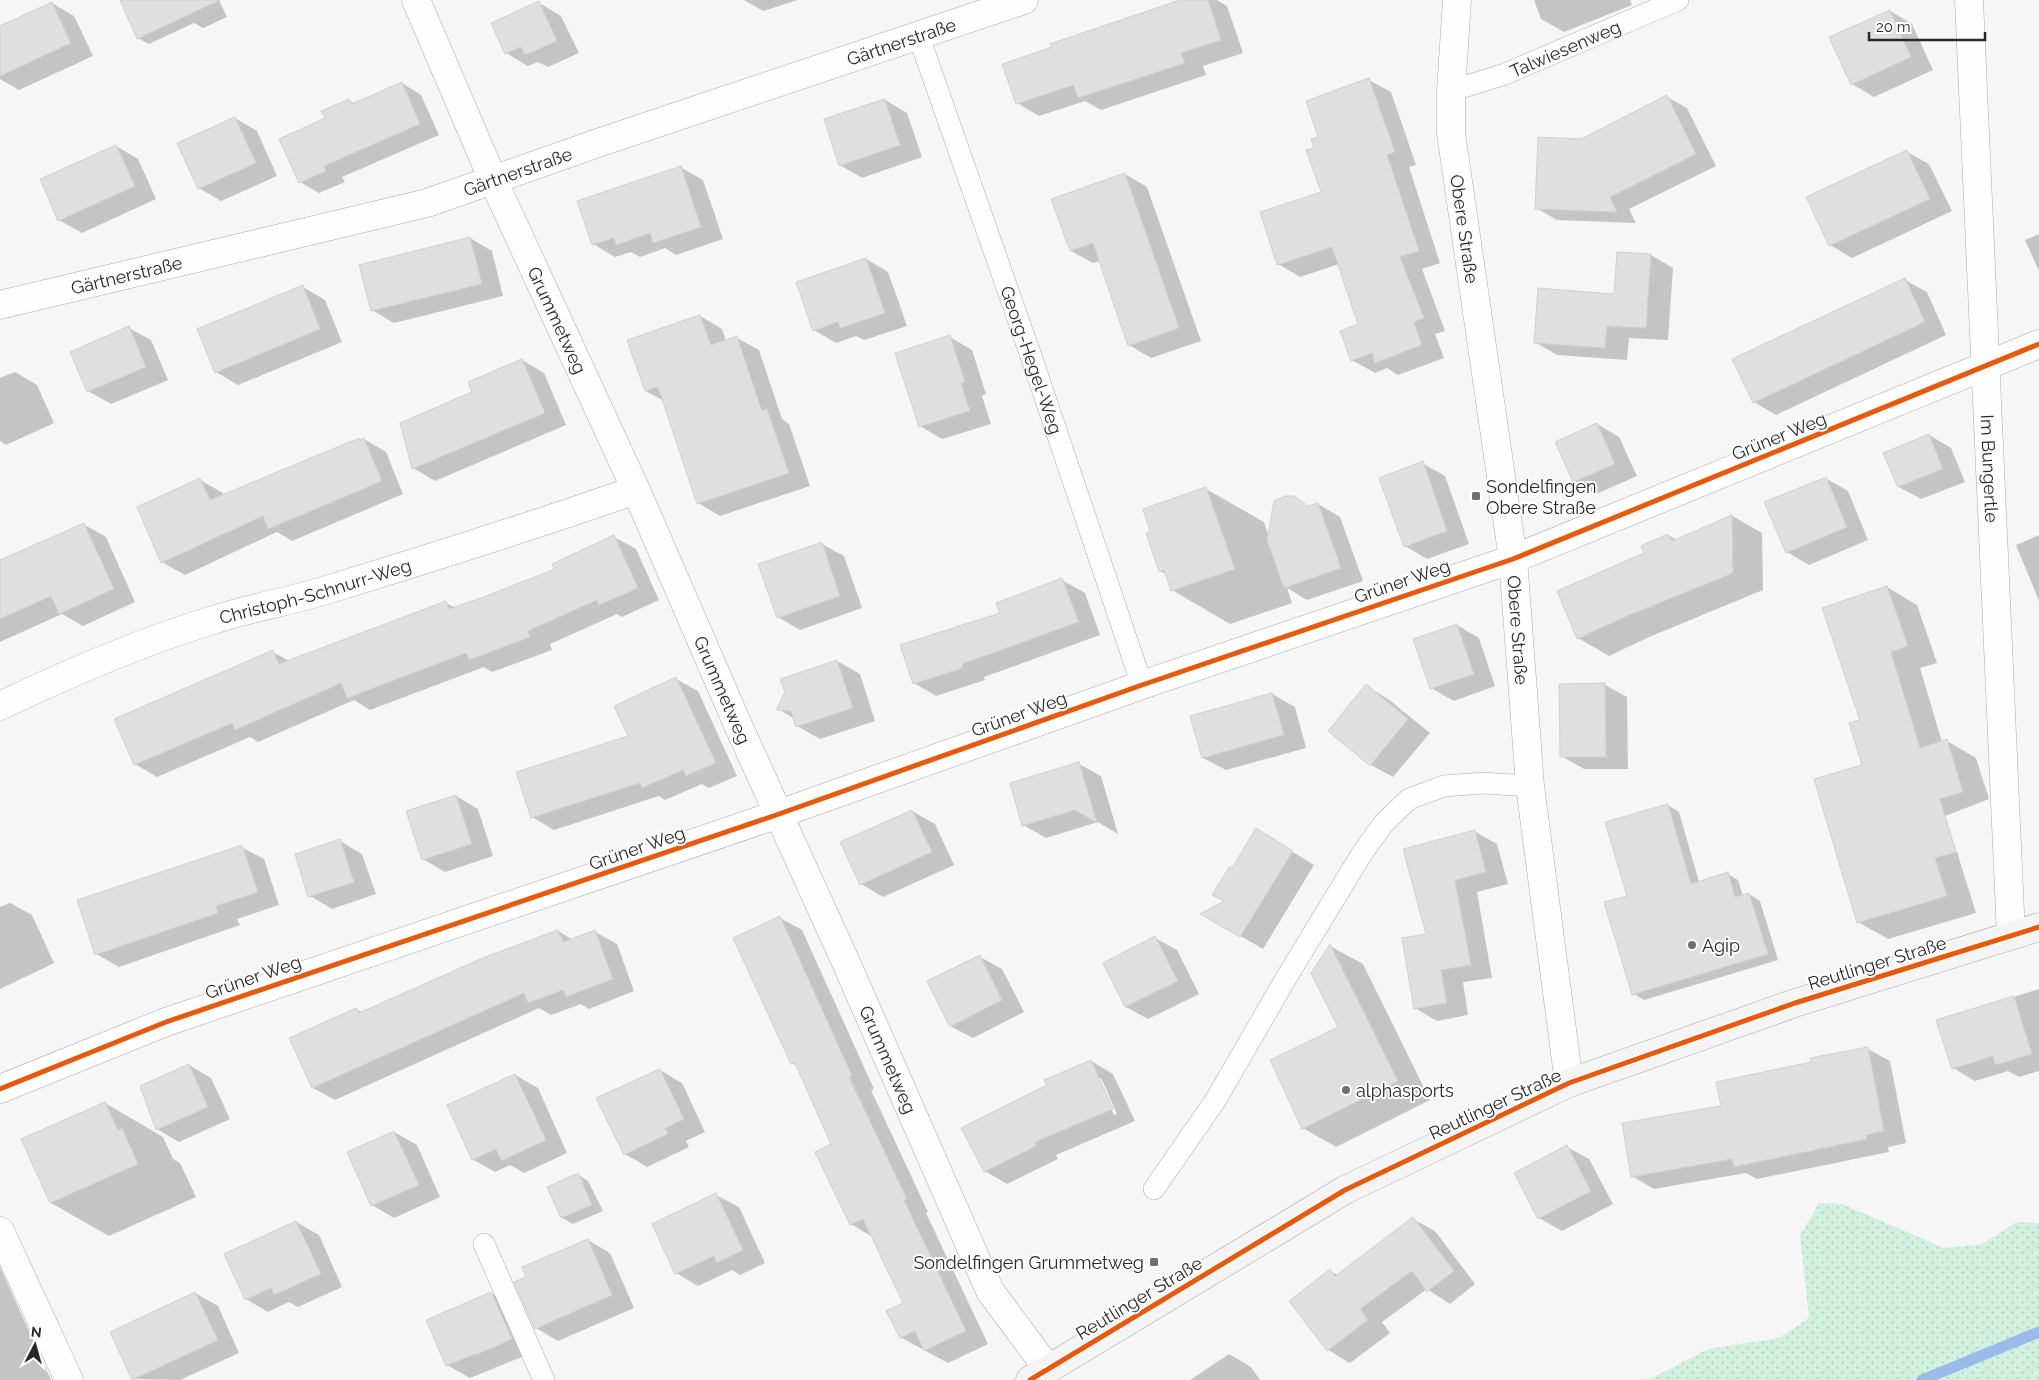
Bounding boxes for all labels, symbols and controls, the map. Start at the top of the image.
scale bar [1869,10,1985,42]
street label: Gärtnerstraße [844,13,959,69]
street label: Talwiesenweg [1507,15,1624,81]
text: 20 m [1876,18,1911,36]
street label: Gärtnerstraße [460,142,575,200]
street label: Obere Straße [1447,173,1483,285]
street label: Gärtnerstraße [69,251,185,298]
street label: Grummetweg [524,263,591,377]
street label: Georg-Hegel-Weg [997,283,1067,437]
street label: Grüner Weg [1729,408,1829,464]
street label: Im Bungertle [1977,414,2003,524]
place label: Sondelfingen Obere Straße [1486,476,1597,518]
marker: Sondelfingen Obere Straße [1470,490,1482,502]
street label: Christoph-Schnurr-Weg [217,554,414,628]
street label: Grüner Weg [1351,555,1453,607]
street label: Obere Straße [1504,575,1533,686]
street label: Grummetweg [690,633,756,747]
street label: Grüner Weg [968,687,1070,741]
street label: Grüner Weg [586,822,688,874]
street label: Reutlinger Straße [1805,932,1949,994]
place label: Agip [1702,935,1740,956]
marker: Agip [1686,939,1698,951]
street label: Grüner Weg [202,951,304,1003]
street label: Grummetweg [856,1002,921,1116]
street label: Reutlinger Straße [1425,1064,1565,1144]
place label: alphasports [1356,1080,1454,1101]
marker: alphasports [1340,1084,1352,1096]
place label: Sondelfingen Grummetweg [913,1252,1144,1273]
street label: Reutlinger Straße [1072,1252,1206,1344]
marker: Sondelfingen Grummetweg [1148,1256,1160,1268]
north arrow [10,1320,60,1370]
text: N [30,1324,43,1341]

